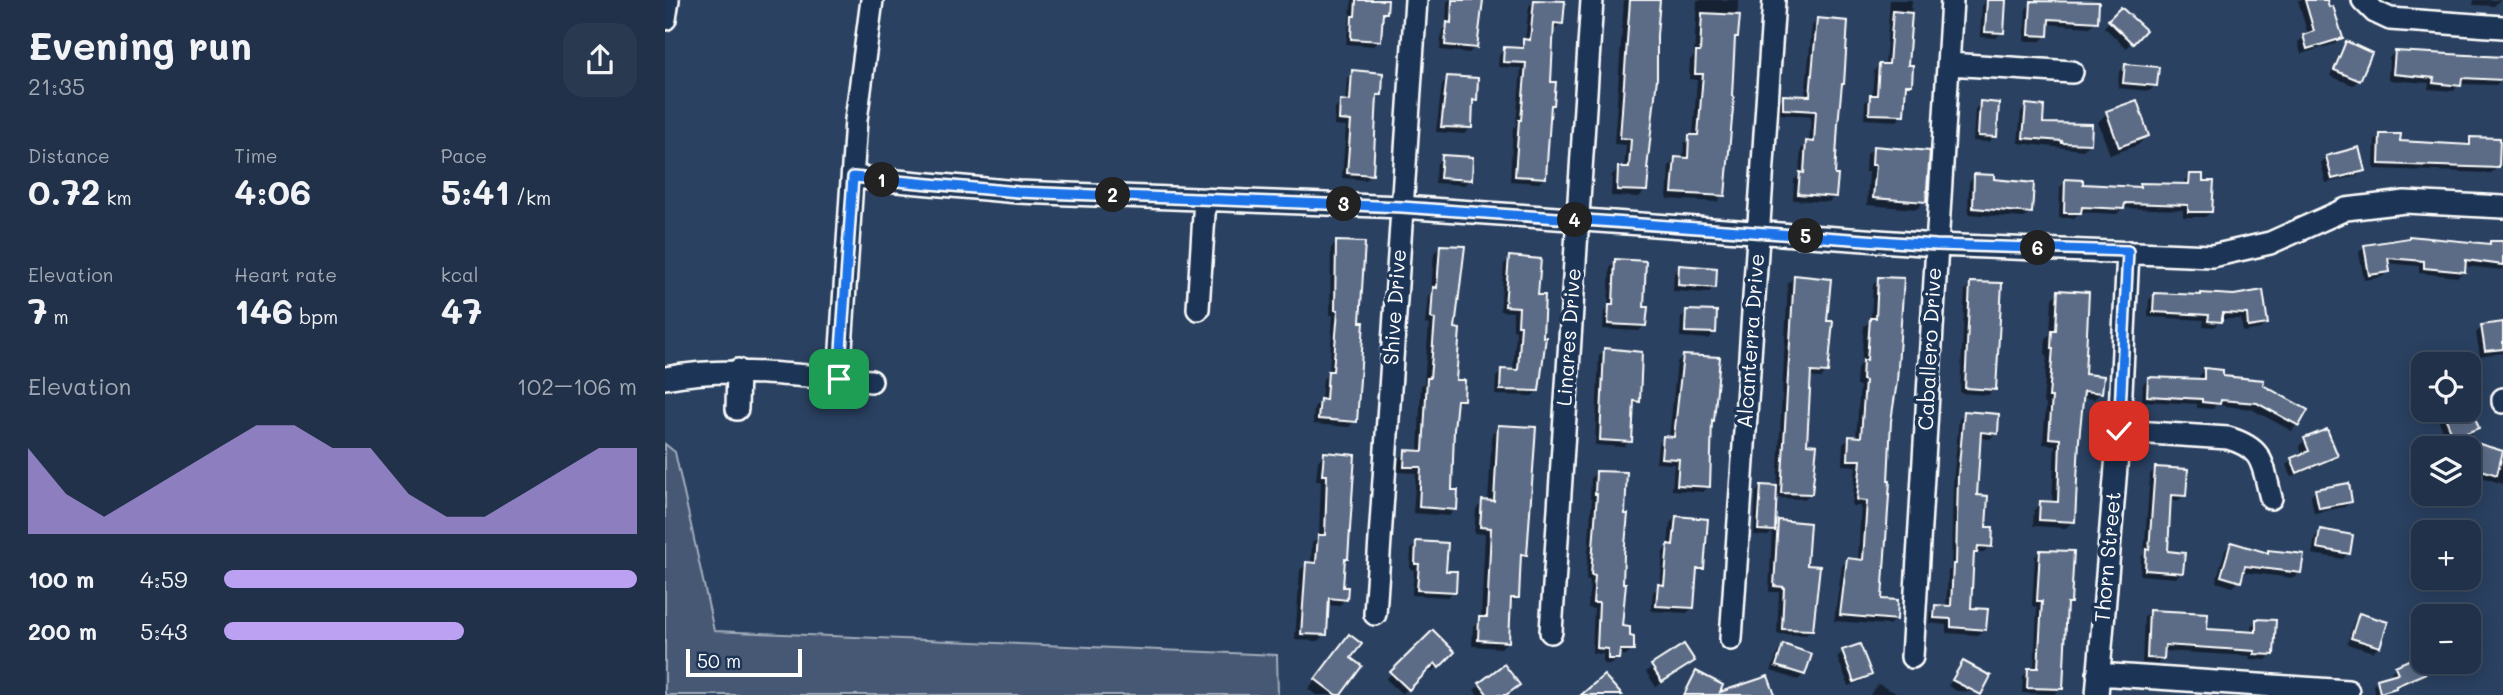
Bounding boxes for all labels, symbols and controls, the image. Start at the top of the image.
text: Evening run [28,20,252,70]
button: share [563,23,637,97]
text: 21:35 [28,71,85,101]
text: Distance [28,143,110,168]
text: Time [234,143,278,168]
text: Pace [441,143,487,168]
pin: 1 [865,162,899,198]
text: 1 [877,167,886,192]
text: 0.72 [28,168,100,214]
text: 4:06 [234,168,311,214]
text: 5:41 [441,168,510,214]
pin: 2 [1095,178,1131,212]
text: 2 [1107,182,1118,207]
text: km [100,185,132,210]
text: /km [510,185,551,210]
pin: 3 [1327,186,1361,222]
text: 3 [1338,191,1349,216]
pin: 4 [1557,202,1593,238]
text: 4 [1568,207,1581,232]
pin: 5 [1789,218,1823,254]
text: 5 [1800,223,1811,248]
pin: 6 [2021,230,2055,266]
text: 6 [2032,235,2043,260]
street label: Shive Drive [1376,248,1411,366]
street label: Alcanterra Drive [1730,252,1769,429]
text: Elevation [28,262,113,287]
text: Heart rate [234,262,337,287]
text: kcal [441,262,479,287]
street label: Linares Drive [1549,267,1586,407]
street label: Caballero Drive [1911,267,1946,431]
text: 7 [28,287,48,333]
text: 146 [234,287,293,333]
text: 47 [441,287,482,333]
text: m [48,304,69,329]
text: bpm [293,304,338,329]
pin [809,349,869,409]
map controls [2411,352,2481,674]
button: locate [2411,352,2481,422]
icon: arrive [820,360,858,398]
text: Elevation [28,371,131,401]
text: 102–106 m [517,371,637,401]
pin [2089,401,2149,461]
icon: check [2100,412,2138,450]
button: layers [2411,436,2481,506]
street label: Thorn Street [2087,490,2126,624]
button: + [2411,520,2481,590]
text: 100 m [28,564,94,594]
text: 4:59 [140,564,188,594]
button: − [2411,604,2481,674]
text: 200 m [28,616,97,646]
text: 5:43 [140,616,188,646]
scale bar [686,646,801,678]
text: 50 m [697,648,741,673]

